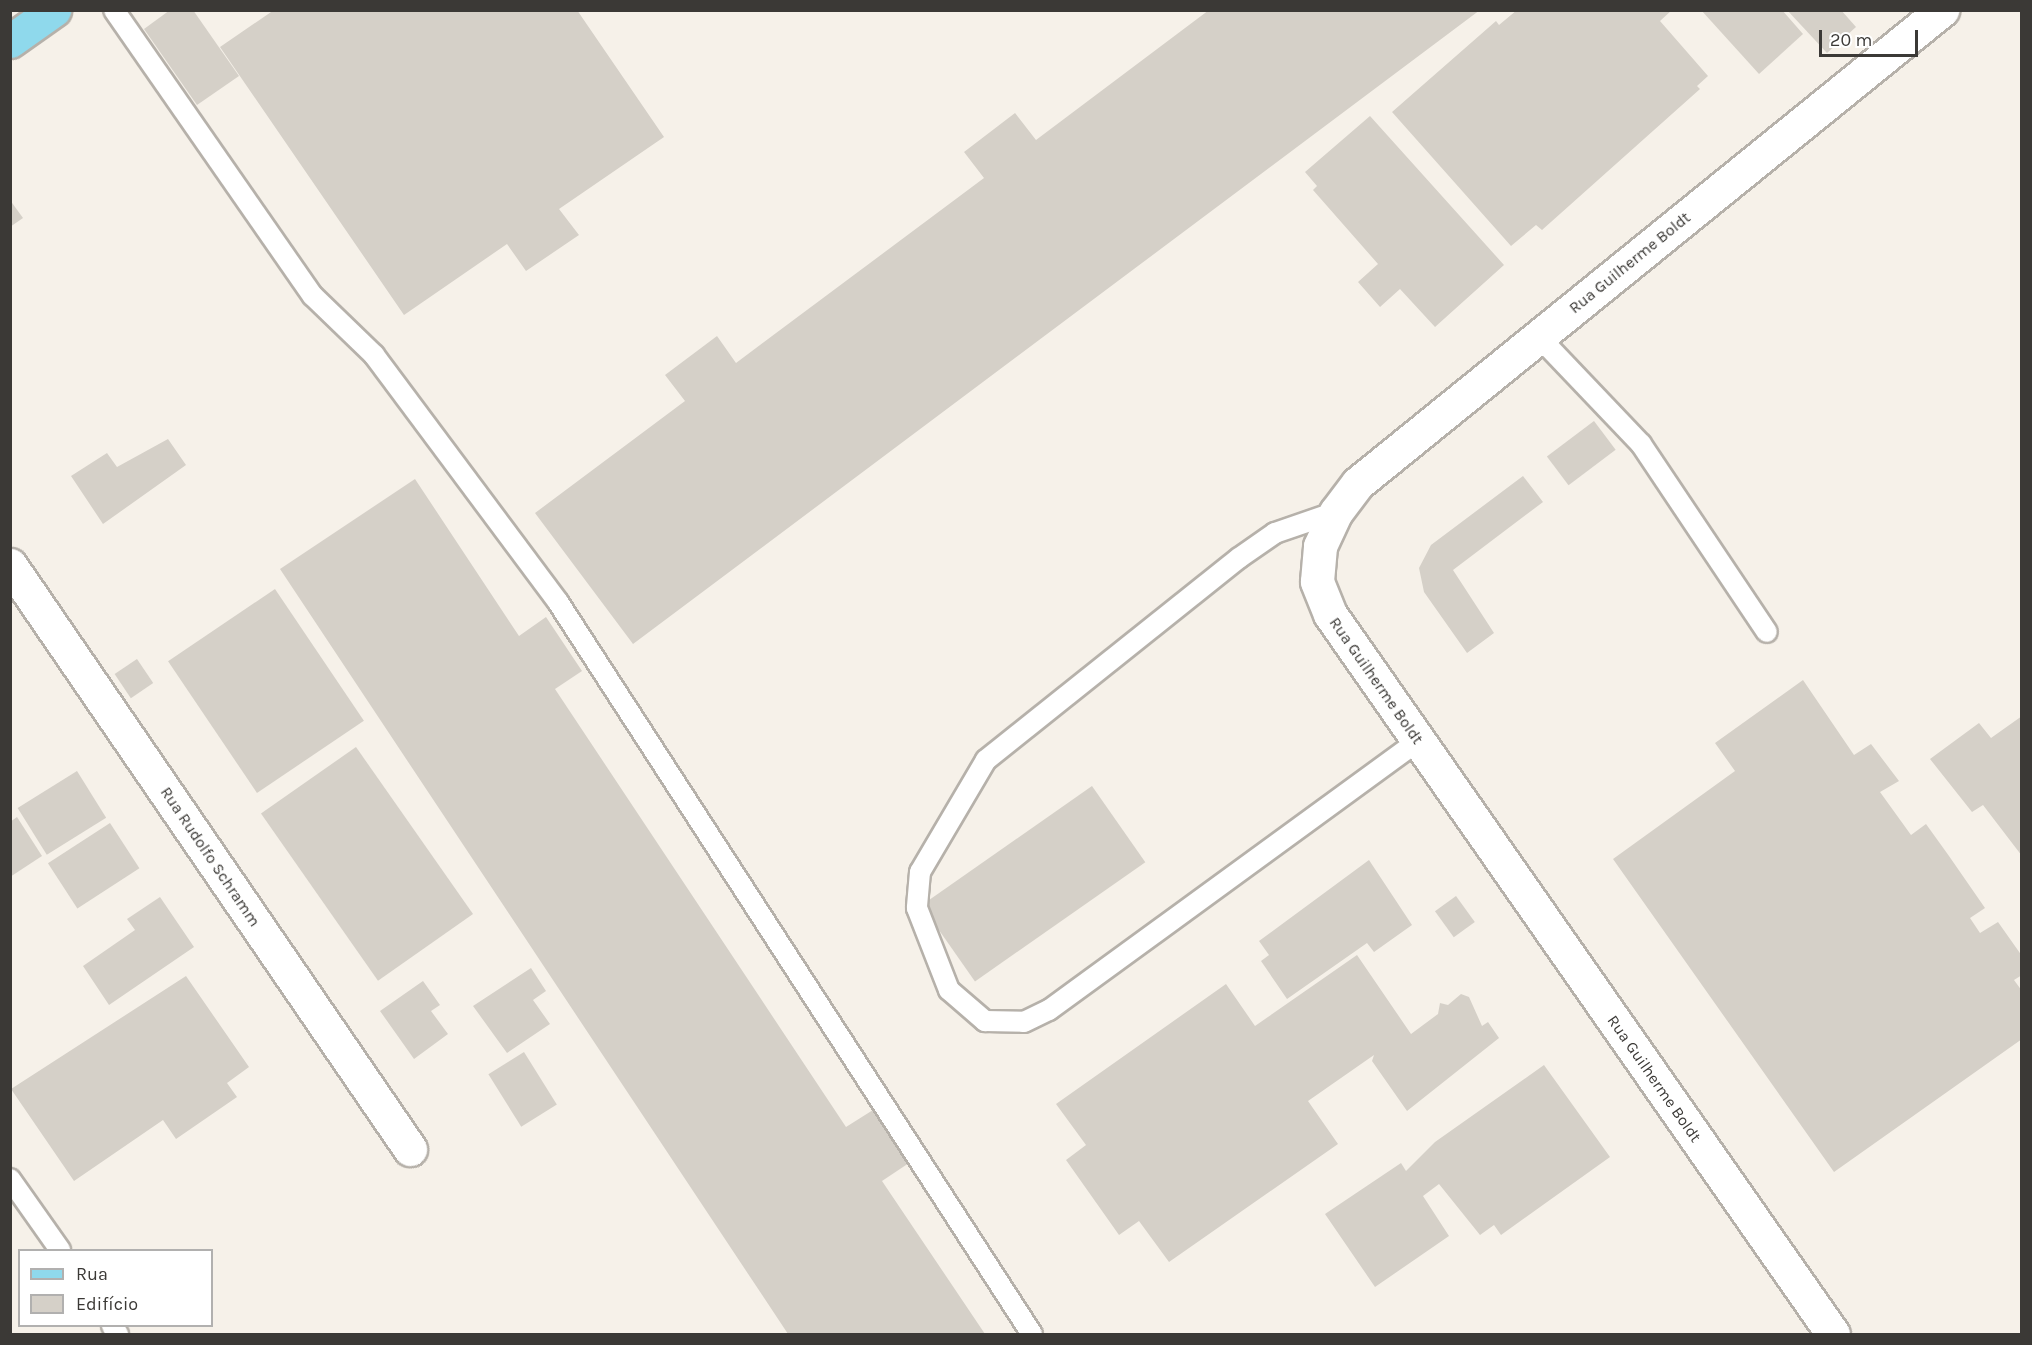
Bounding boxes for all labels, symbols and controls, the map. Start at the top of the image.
scale bar [1822,18,1921,56]
text: 20 m [1830,29,1872,51]
street label: Rua Guilherme Boldt [1565,208,1695,318]
street label: Rua Guilherme Boldt [1325,614,1427,748]
street label: Rua Rudolfo Schramm [156,783,264,931]
street label: Rua Guilherme Boldt [1603,1012,1705,1146]
legend [18,1249,213,1327]
text: Rua [76,1263,108,1285]
text: Edifício [76,1293,138,1315]

